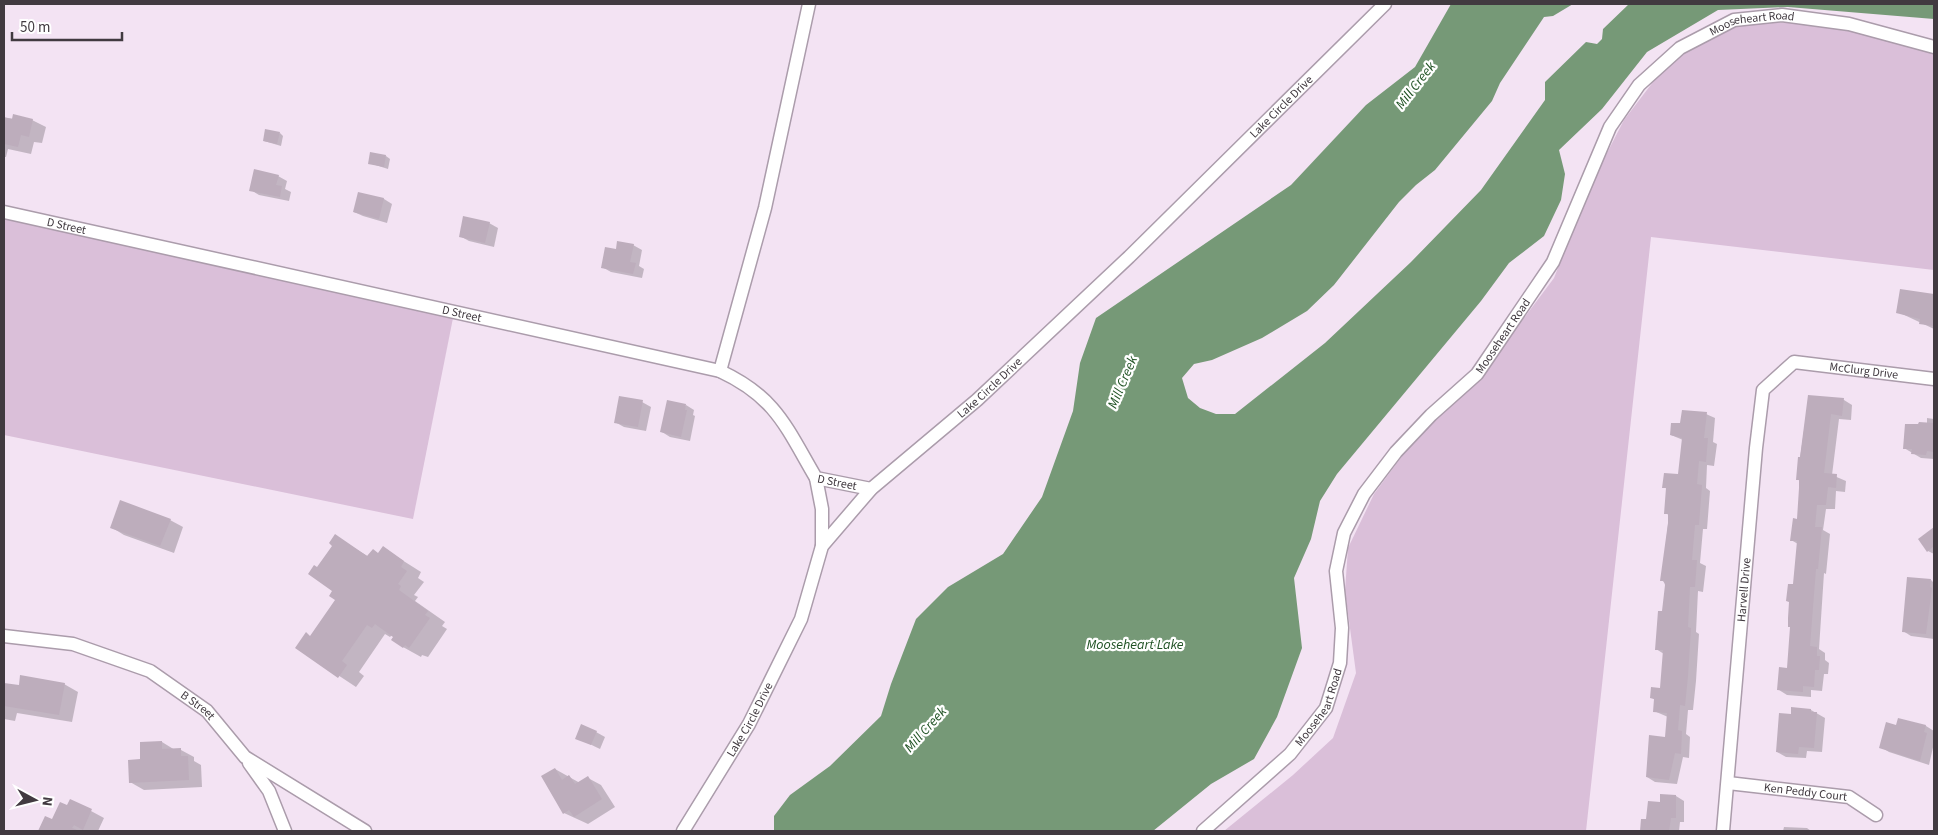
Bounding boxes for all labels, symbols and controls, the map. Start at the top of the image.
street label: Mooseheart Road [1706,7,1795,40]
scale bar [12,10,122,42]
text: 50 m [20,17,50,38]
water label: Mill Creek [1391,57,1441,114]
street label: Lake Circle Drive [1246,72,1317,142]
street label: D Street [45,214,88,239]
street label: Mooseheart Road [1472,295,1535,377]
street label: D Street [440,302,483,327]
water label: Mill Creek [1103,353,1143,412]
street label: Lake Circle Drive [954,354,1026,422]
street label: McClurg Drive [1828,358,1899,384]
street label: D Street [816,470,858,495]
street label: Harvell Drive [1733,557,1756,623]
water label: Mooseheart Lake [1086,635,1184,655]
street label: Mooseheart Road [1291,666,1347,750]
street label: Lake Circle Drive [723,679,777,760]
street label: B Street [177,687,219,724]
water label: Mill Creek [900,702,952,757]
north arrow [10,775,60,825]
street label: Ken Peddy Court [1763,779,1848,806]
text: N [36,796,57,807]

